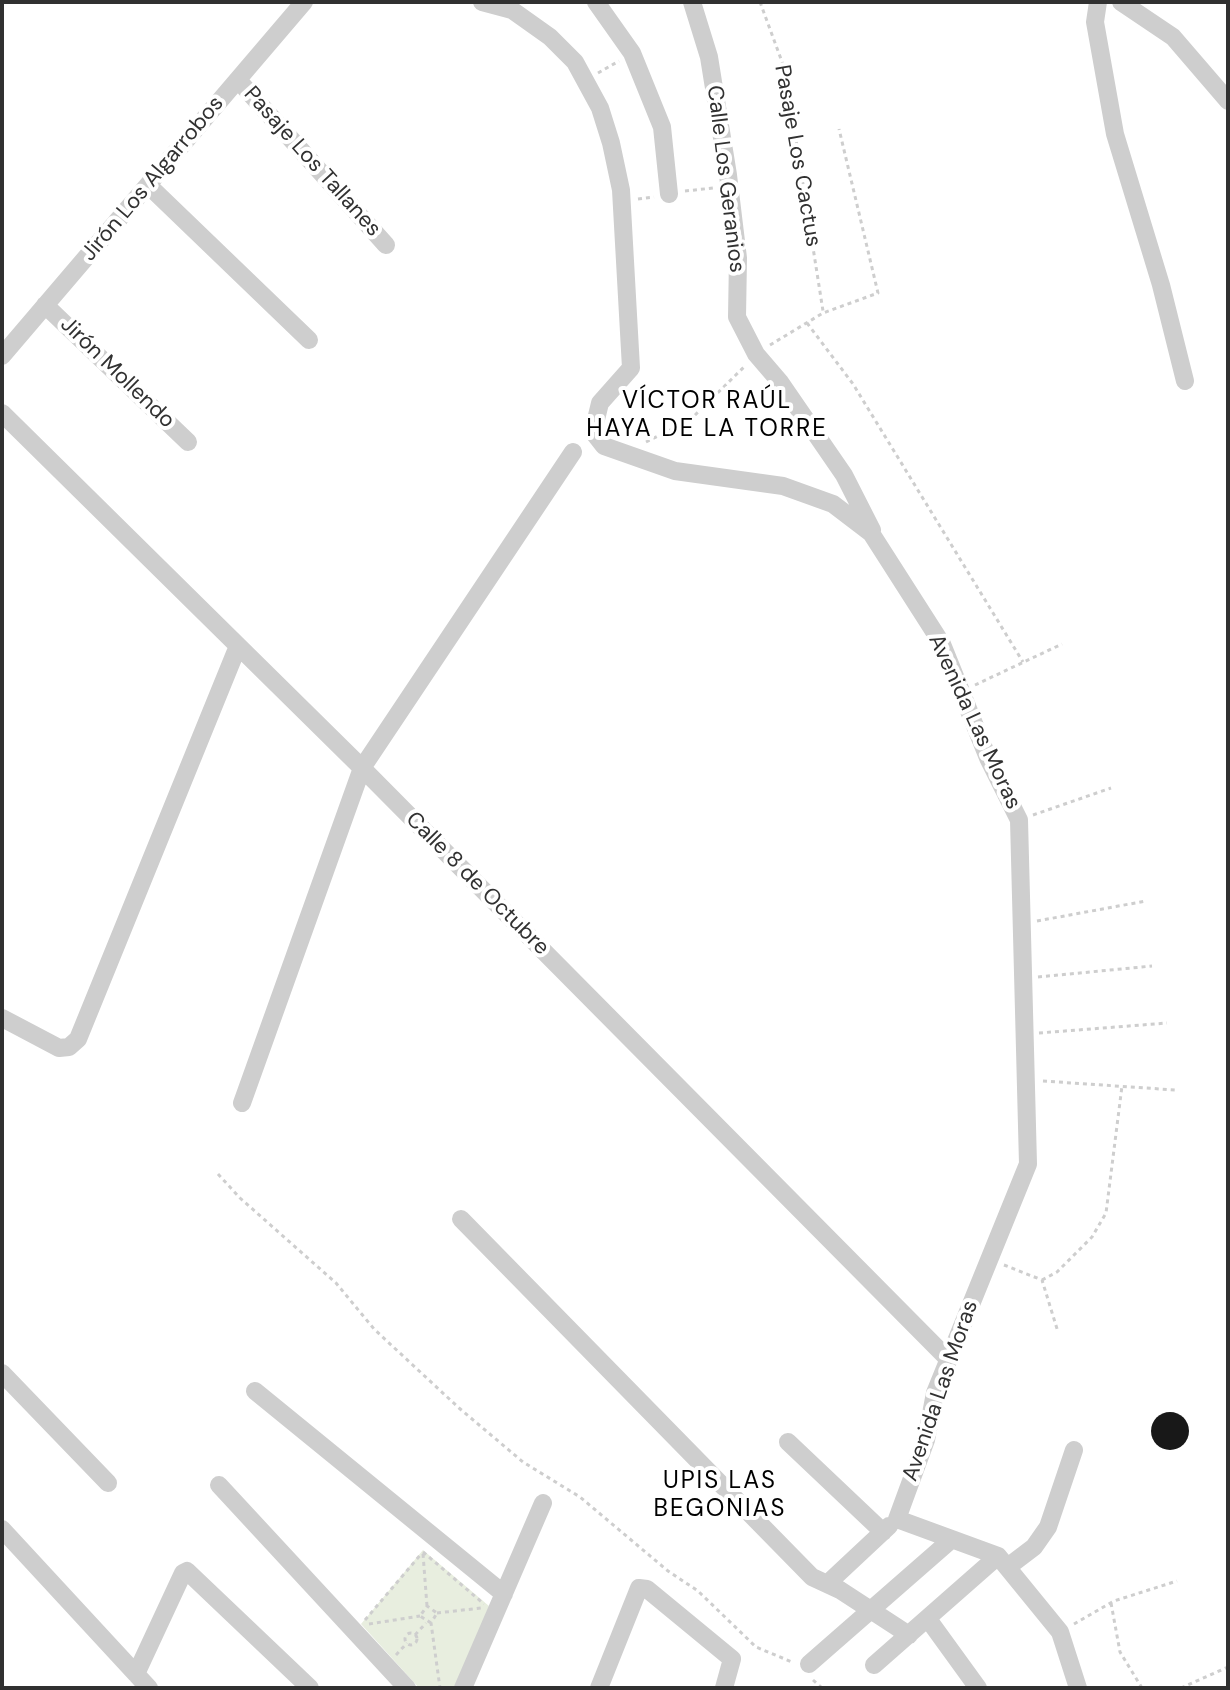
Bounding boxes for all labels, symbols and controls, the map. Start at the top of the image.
street label: Pasaje Los Cactus [768,63,826,249]
street label: Pasaje Los Tallanes [238,82,386,242]
street label: Calle Los Geranios [700,84,750,274]
street label: Jirón Los Algarrobos [76,91,230,267]
street label: Jirón Mollendo [54,312,180,434]
district label: VÍCTOR RAÚL HAYA DE LA TORRE [586,388,828,444]
street label: Avenida Las Moras [922,630,1026,814]
street label: Calle 8 de Octubre [400,807,554,961]
street label: Avenida Las Moras [898,1297,984,1485]
district label: UPIS LAS BEGONIAS [654,1468,786,1524]

